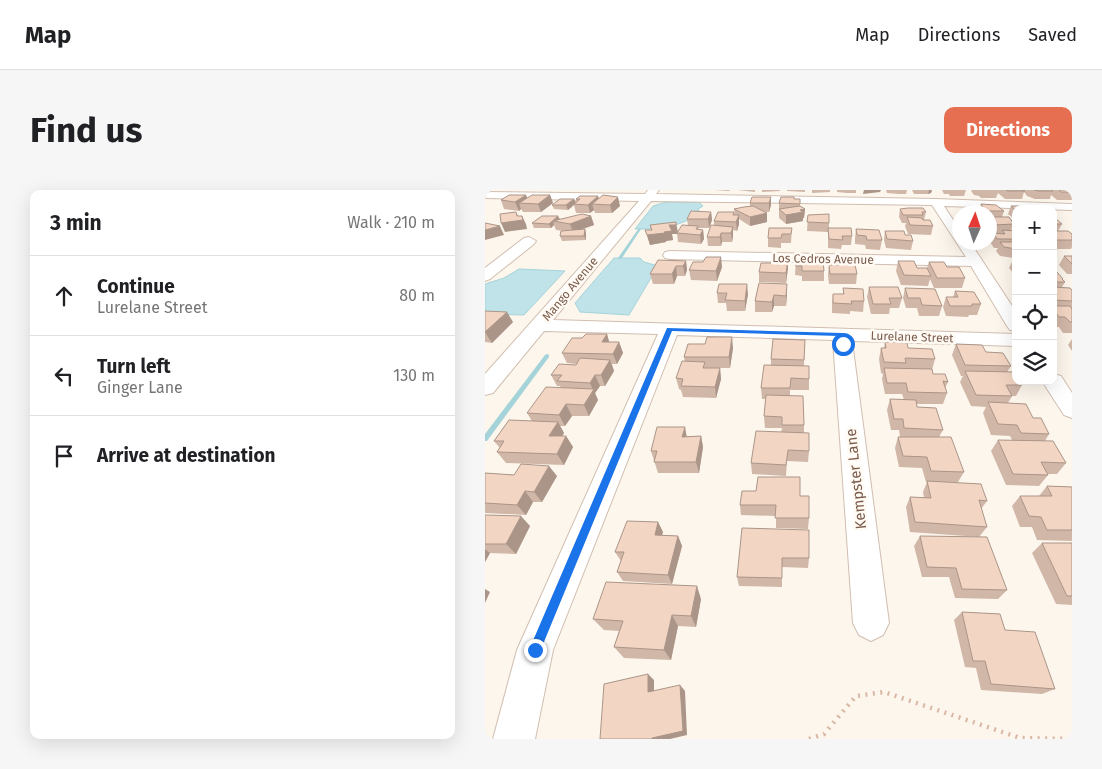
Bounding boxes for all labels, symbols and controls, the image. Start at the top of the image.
text: Map [25,21,71,49]
text: Map [855,24,890,46]
text: Directions [918,24,1000,46]
text: Saved [1028,24,1077,46]
button: Directions [944,107,1072,153]
text: Find us [30,109,142,151]
north arrow [952,205,997,250]
map controls [1012,205,1057,385]
button: + [1012,205,1057,250]
text: 3 min [50,210,102,236]
text: Walk · 210 m [347,213,435,232]
button: − [1012,250,1057,295]
street label: Los Cedros Avenue [772,251,874,267]
street label: Mango Avenue [539,254,601,324]
text: Continue [97,275,175,298]
icon: ahead [50,282,78,310]
text: 80 m [399,286,435,305]
button: locate [1012,295,1057,340]
text: Lurelane Street [97,298,208,317]
street label: Lurelane Street [870,329,954,345]
route start [832,333,855,356]
button: layers [1012,340,1057,385]
text: Turn left [97,355,171,378]
icon: left [50,362,78,390]
text: 130 m [393,366,435,385]
text: Ginger Lane [97,378,183,397]
street label: Kempster Lane [842,428,870,530]
icon: arrive [50,442,78,470]
text: Arrive at destination [97,444,276,467]
route end [524,639,547,662]

